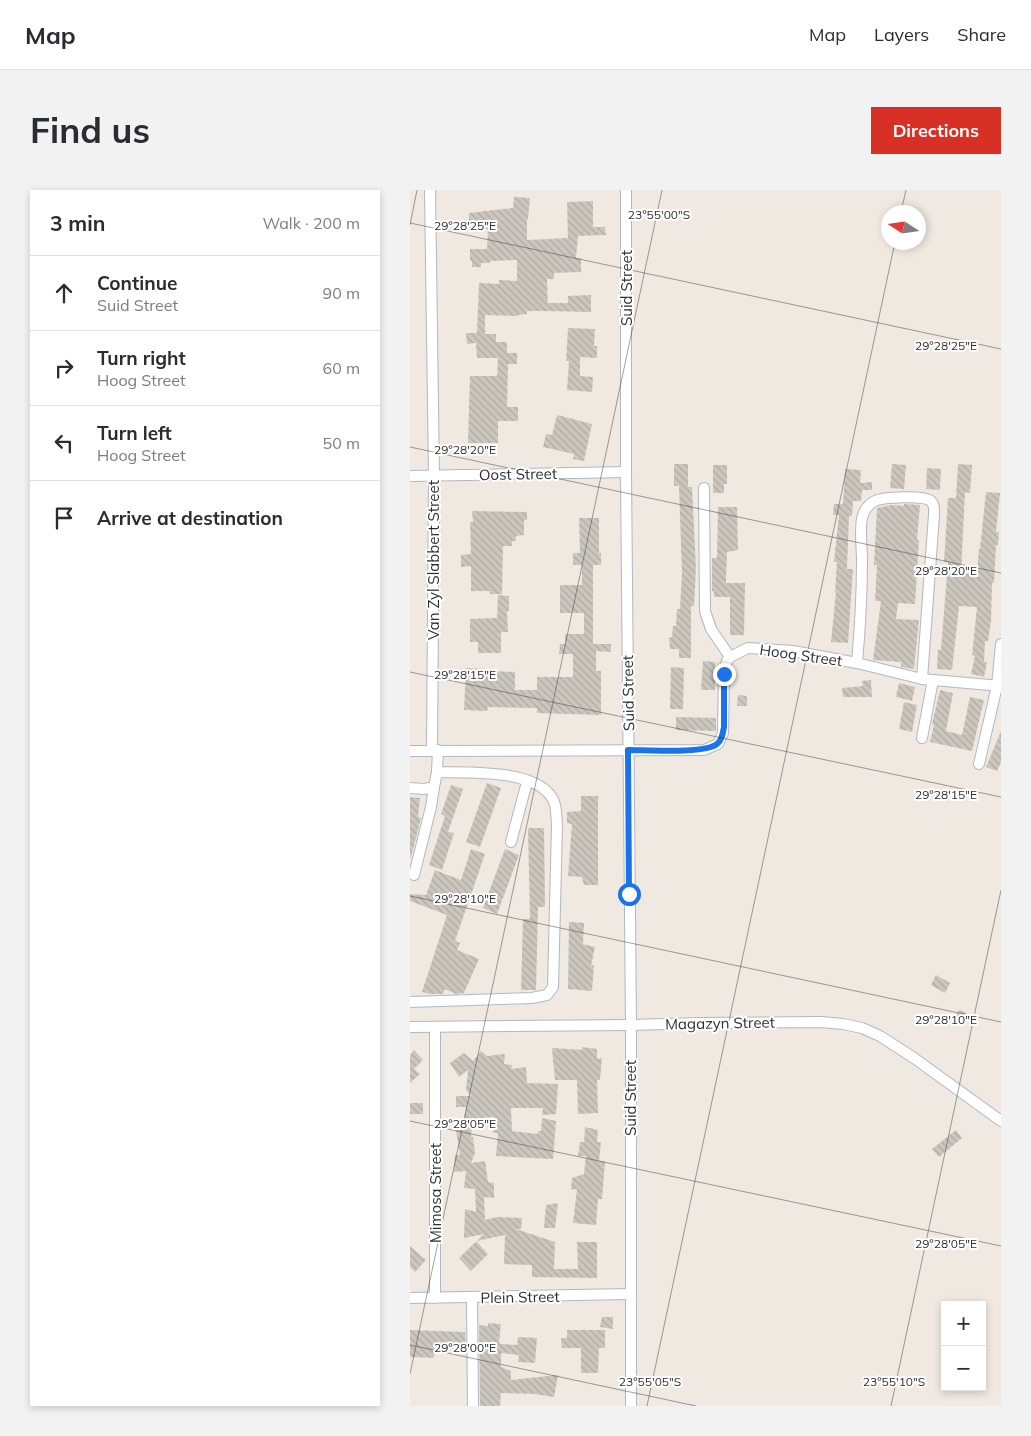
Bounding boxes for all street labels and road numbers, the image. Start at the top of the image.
street label: Suid Street [617,250,636,326]
street label: Oost Street [479,464,557,484]
street label: Van Zyl Slabbert Street [424,480,443,640]
street label: Hoog Street [759,640,843,670]
street label: Suid Street [618,655,638,731]
street label: Magazyn Street [665,1013,775,1033]
street label: Suid Street [621,1060,640,1136]
street label: Mimosa Street [426,1143,445,1243]
street label: Plein Street [480,1287,560,1307]

